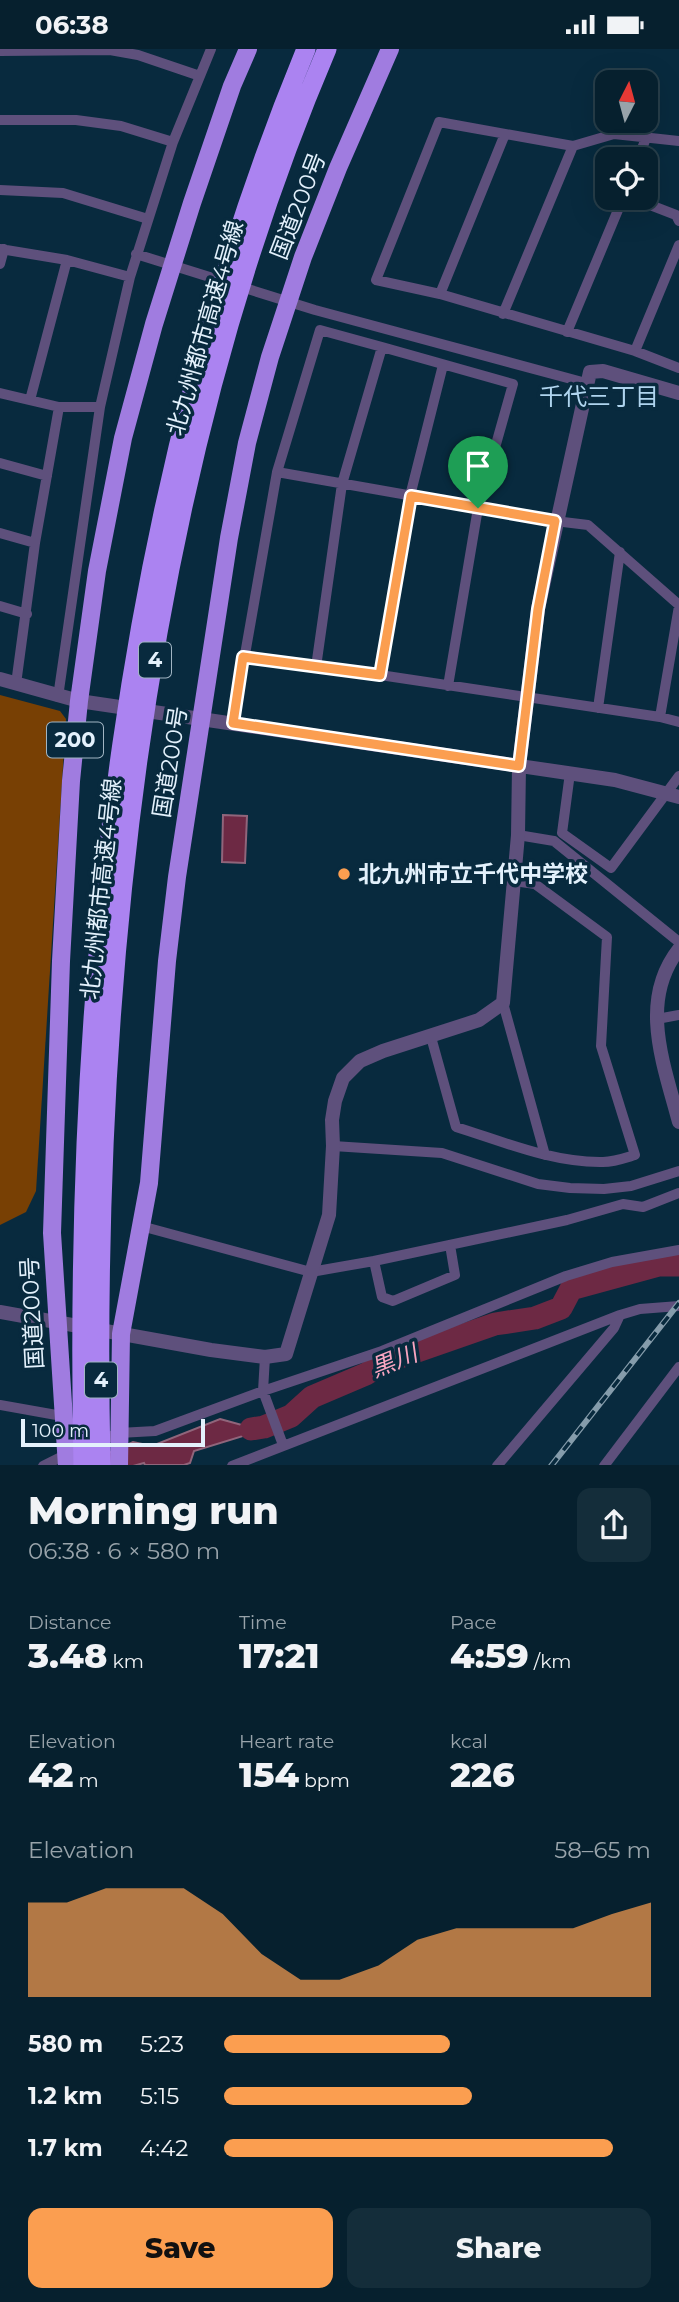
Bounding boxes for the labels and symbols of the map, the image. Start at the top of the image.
north arrow [595,70,658,133]
street label: 国道200号 [265,148,331,264]
street label: 北九州都市高速4号線 [161,217,249,439]
district label: 千代三丁目 [539,382,659,411]
pin [448,436,508,508]
road number: 4 [139,643,171,677]
street label: 国道200号 [147,704,193,820]
road number: 200 [47,723,103,757]
street label: 北九州都市高速4号線 [75,777,127,1001]
place label: 北九州市立千代中学校 [358,860,588,888]
marker: 北九州市立千代中学校 [336,866,352,882]
street label: 国道200号 [15,1256,49,1370]
water label: 黒川 [366,1337,424,1383]
road number: 4 [85,1363,117,1397]
scale bar [21,1416,205,1448]

